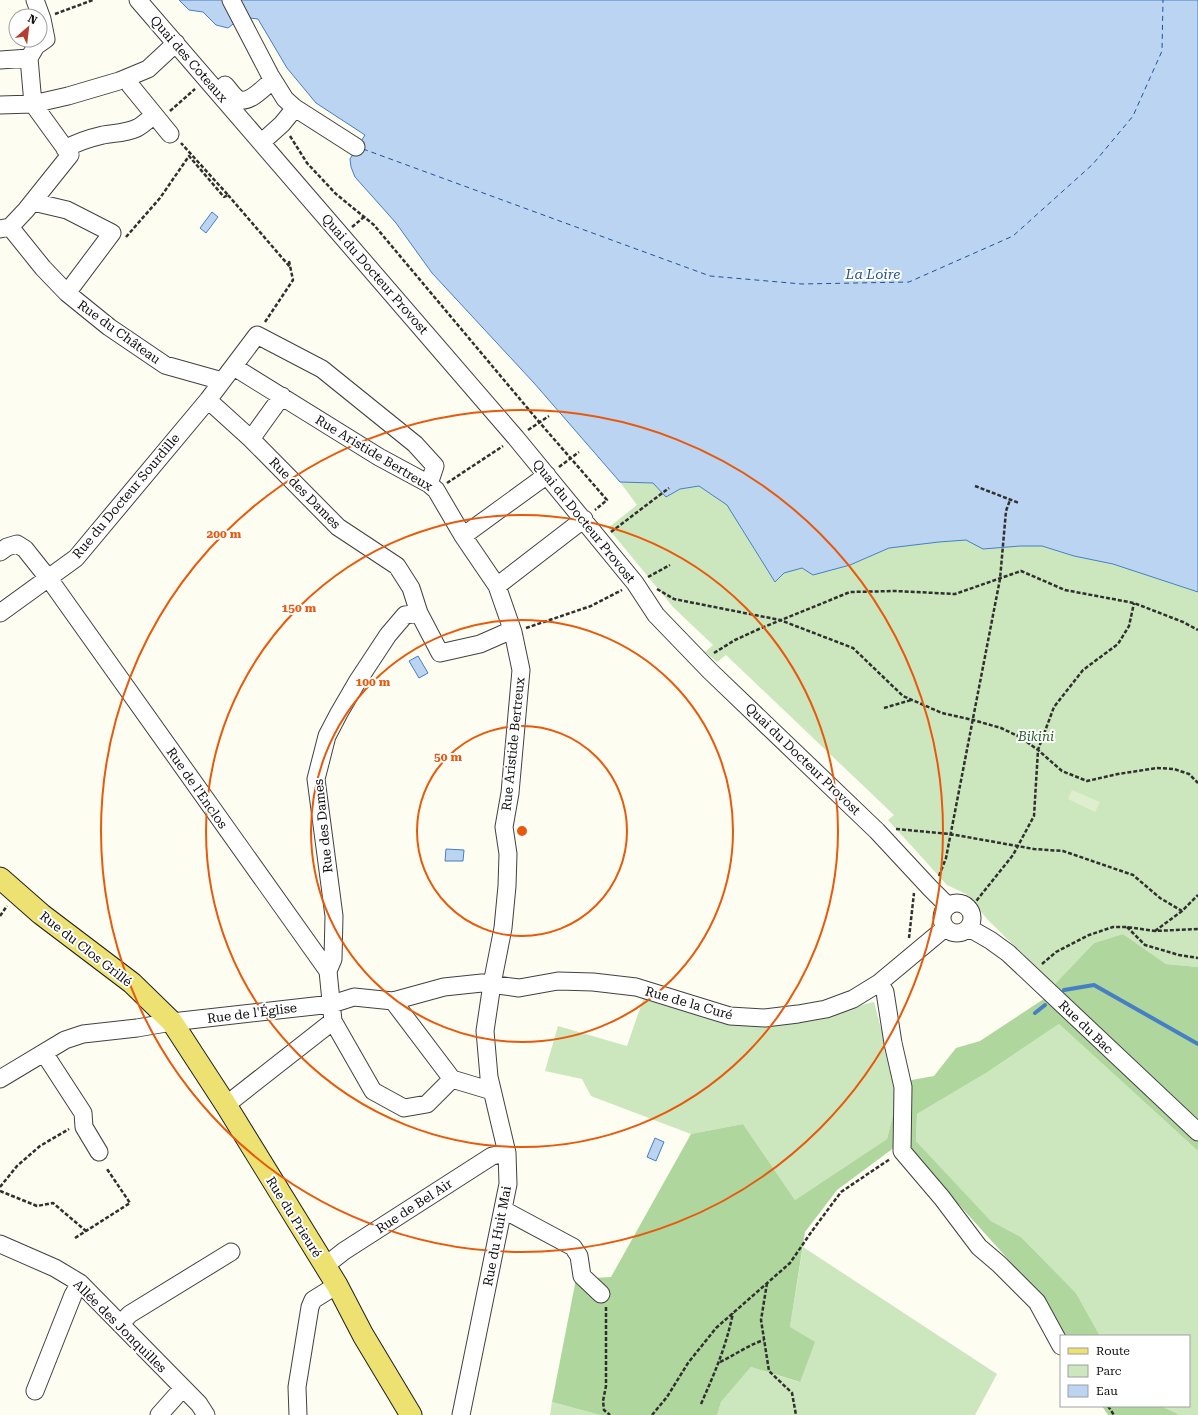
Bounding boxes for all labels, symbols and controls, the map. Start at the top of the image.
north arrow [8,8,48,48]
text: N [26,12,40,28]
street label: Quai des Coteaux [147,13,231,106]
street label: Quai du Docteur Provost [319,211,431,337]
water label: La Loire [845,266,900,282]
street label: Rue du Château [75,297,163,367]
street label: Rue Aristide Bertreux [313,412,436,494]
street label: Rue du Docteur Sourdille [69,431,183,561]
street label: Rue des Dames [266,454,344,532]
street label: Quai du Docteur Provost [530,456,638,586]
text: 200 m [207,527,242,541]
text: 150 m [282,601,317,615]
text: 100 m [356,675,391,689]
street label: Rue Aristide Bertreux [499,676,528,812]
street label: Quai du Docteur Provost [742,700,864,818]
park label: Bikini [1017,729,1054,744]
street label: Rue de l'Enclos [163,745,231,831]
text: 50 m [434,750,462,764]
street label: Rue des Dames [311,778,335,874]
centre of rings [515,824,529,838]
street label: Rue du Clos Grillé [37,908,135,990]
street label: Rue de la Curé [644,983,734,1023]
street label: Rue du Bac [1056,997,1116,1057]
street label: Rue de l'Église [206,999,298,1026]
street label: Rue du Prieuré [263,1174,325,1260]
street label: Rue de Bel Air [373,1175,455,1236]
street label: Rue du Huit Mai [480,1185,514,1287]
street label: Allée des Jonquilles [70,1276,170,1376]
legend [1060,1335,1190,1407]
text: Route [1096,1344,1130,1358]
text: Parc [1096,1364,1122,1378]
text: Eau [1096,1384,1118,1398]

